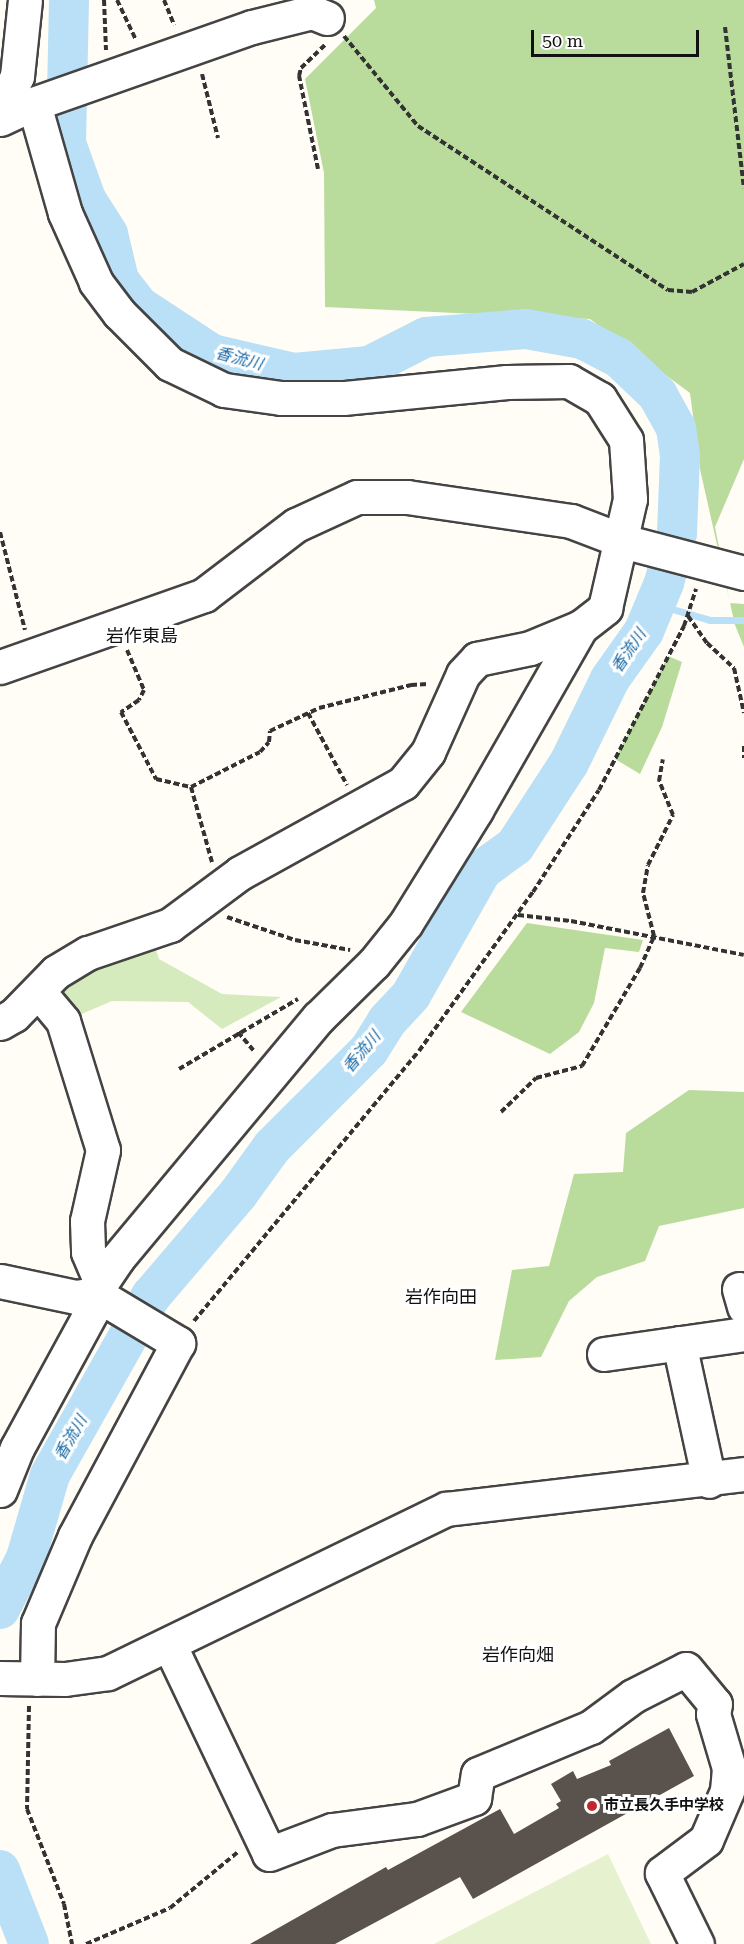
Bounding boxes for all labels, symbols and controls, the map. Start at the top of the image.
scale bar [534,18,702,56]
text: 50 m [542,30,583,51]
water label: 香流川 [213,344,265,374]
district label: 岩作東島 [106,625,178,647]
water label: 香流川 [608,626,650,676]
water label: 香流川 [339,1027,385,1077]
district label: 岩作向田 [405,1286,477,1308]
water label: 香流川 [51,1412,91,1464]
district label: 岩作向畑 [482,1644,554,1666]
place label: 市立長久手中学校 [604,1797,724,1815]
marker: 市立長久手中学校 [585,1799,599,1813]

